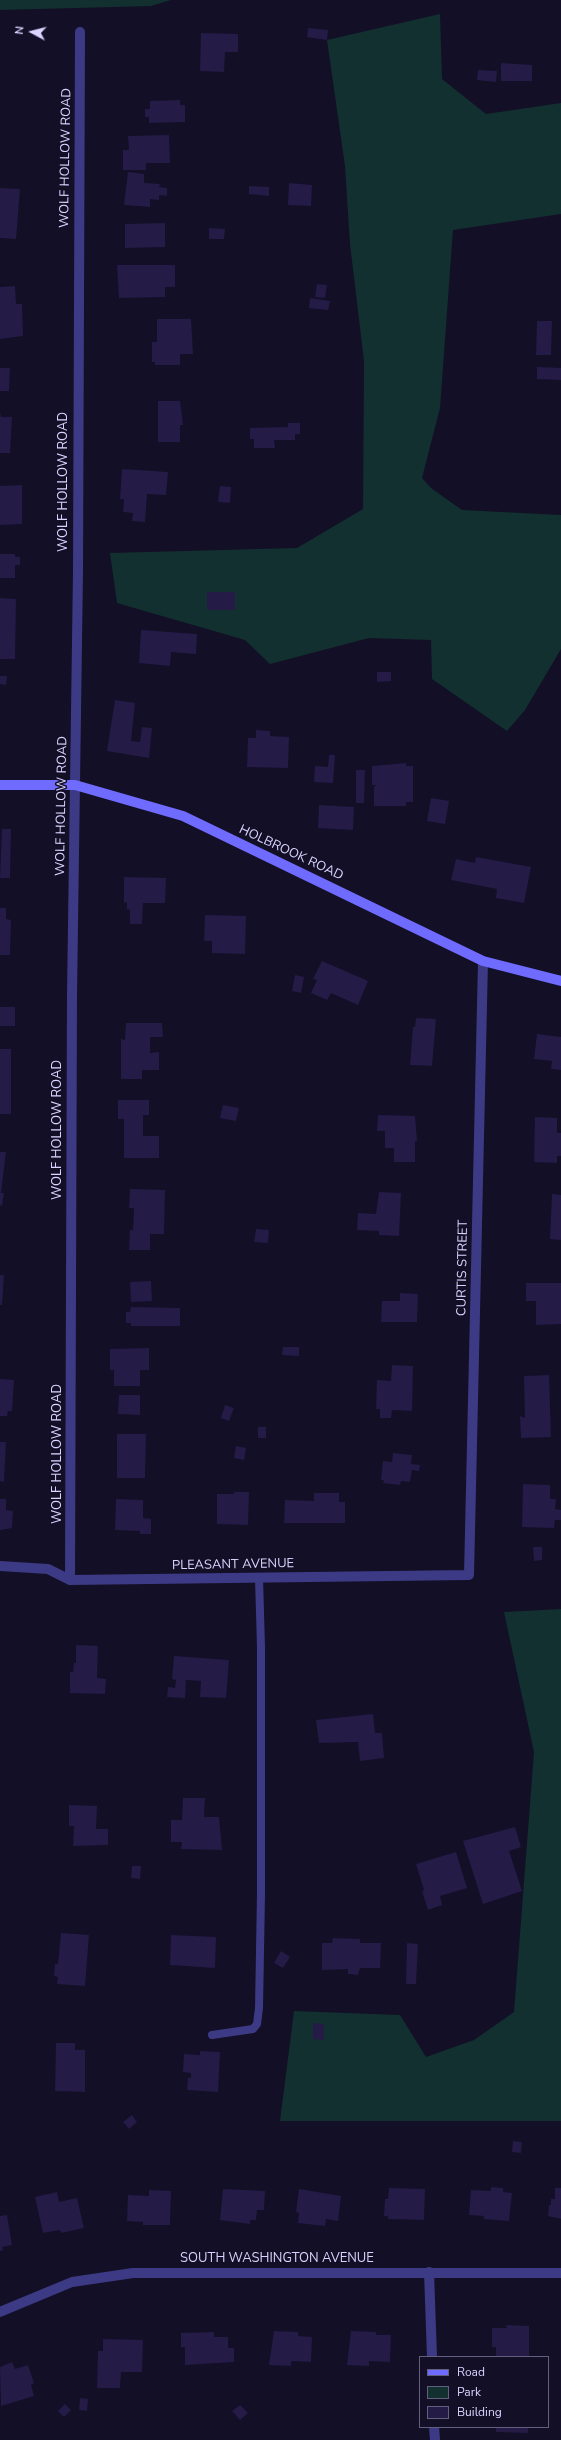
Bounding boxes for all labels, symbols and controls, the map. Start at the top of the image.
north arrow [12,12,52,52]
text: N [12,25,28,35]
street label: WOLF HOLLOW ROAD [57,88,75,228]
street label: WOLF HOLLOW ROAD [56,412,72,552]
street label: WOLF HOLLOW ROAD [53,736,71,876]
street label: HOLBROOK ROAD [236,822,346,884]
street label: WOLF HOLLOW ROAD [50,1060,66,1200]
street label: CURTIS STREET [454,1220,472,1316]
street label: WOLF HOLLOW ROAD [50,1384,66,1524]
street label: PLEASANT AVENUE [172,1556,294,1574]
street label: SOUTH WASHINGTON AVENUE [180,2251,374,2267]
legend [419,2356,549,2428]
text: Road [457,2364,485,2380]
text: Park [457,2384,481,2400]
text: Building [457,2404,502,2420]

